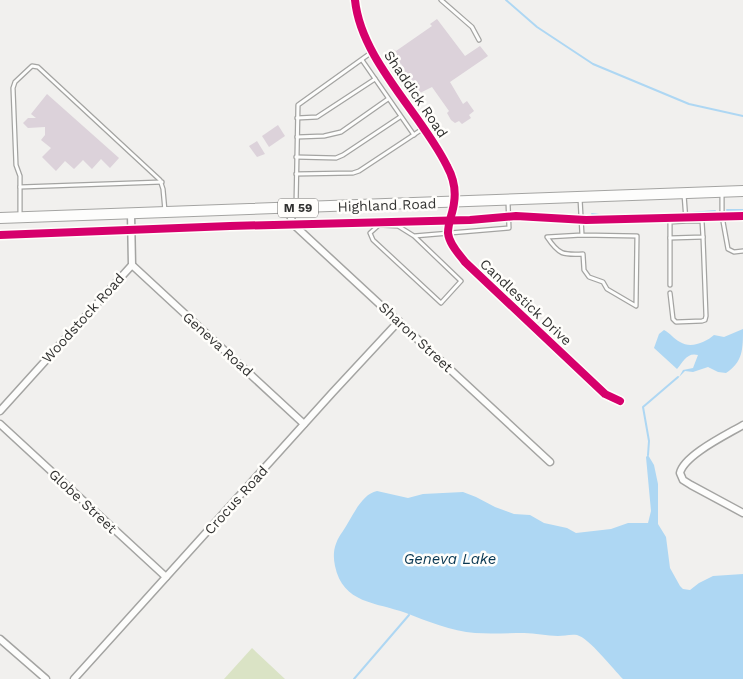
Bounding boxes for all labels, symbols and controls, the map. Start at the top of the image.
street label: Shaddick Road [381,48,451,140]
street label: Highland Road [337,195,437,215]
road number: M 59 [278,198,318,218]
street label: Candlestick Drive [477,255,575,349]
street label: Woodstock Road [39,270,127,366]
street label: Sharon Street [376,299,456,375]
street label: Geneva Road [180,308,256,380]
street label: Crocus Road [201,463,271,537]
street label: Globe Street [46,466,120,536]
water label: Geneva Lake [404,550,496,568]

